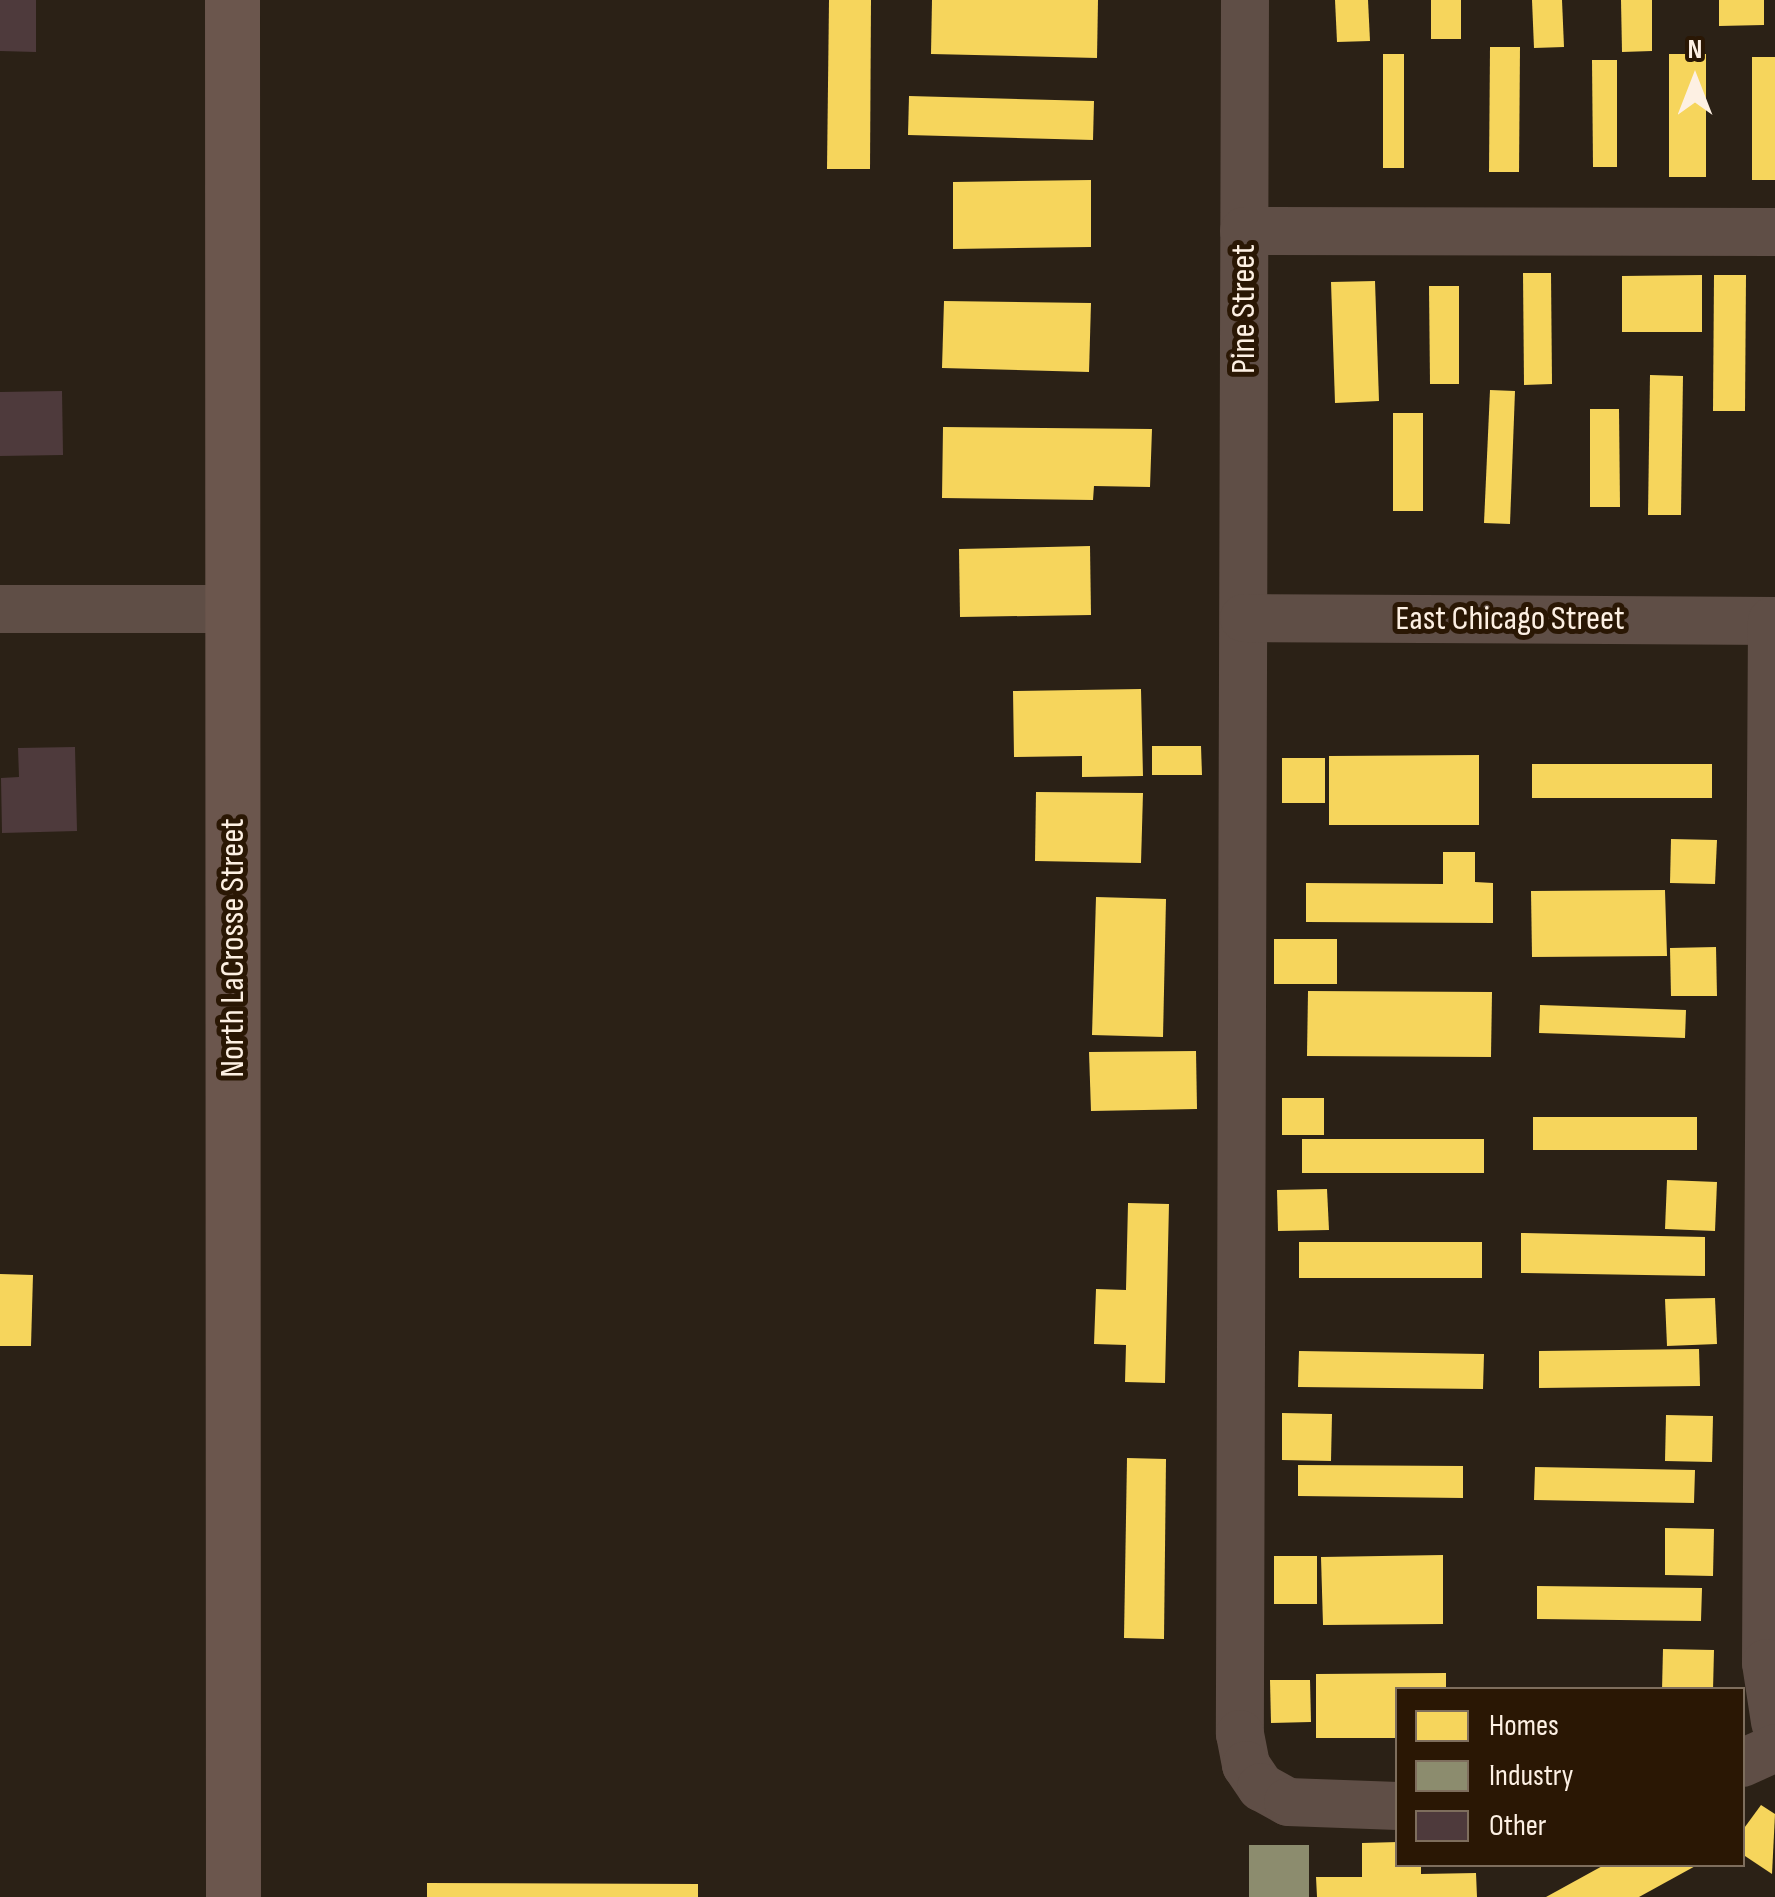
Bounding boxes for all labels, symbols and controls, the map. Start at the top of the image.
north arrow [1645,30,1745,130]
text: N [1688,33,1702,66]
street label: Pine Street [1223,244,1265,374]
street label: East Chicago Street [1395,598,1625,640]
street label: North LaCrosse Street [212,818,254,1078]
legend [1395,1687,1745,1867]
text: Homes [1489,1708,1559,1744]
text: Industry [1489,1758,1573,1794]
text: Other [1489,1808,1546,1844]

